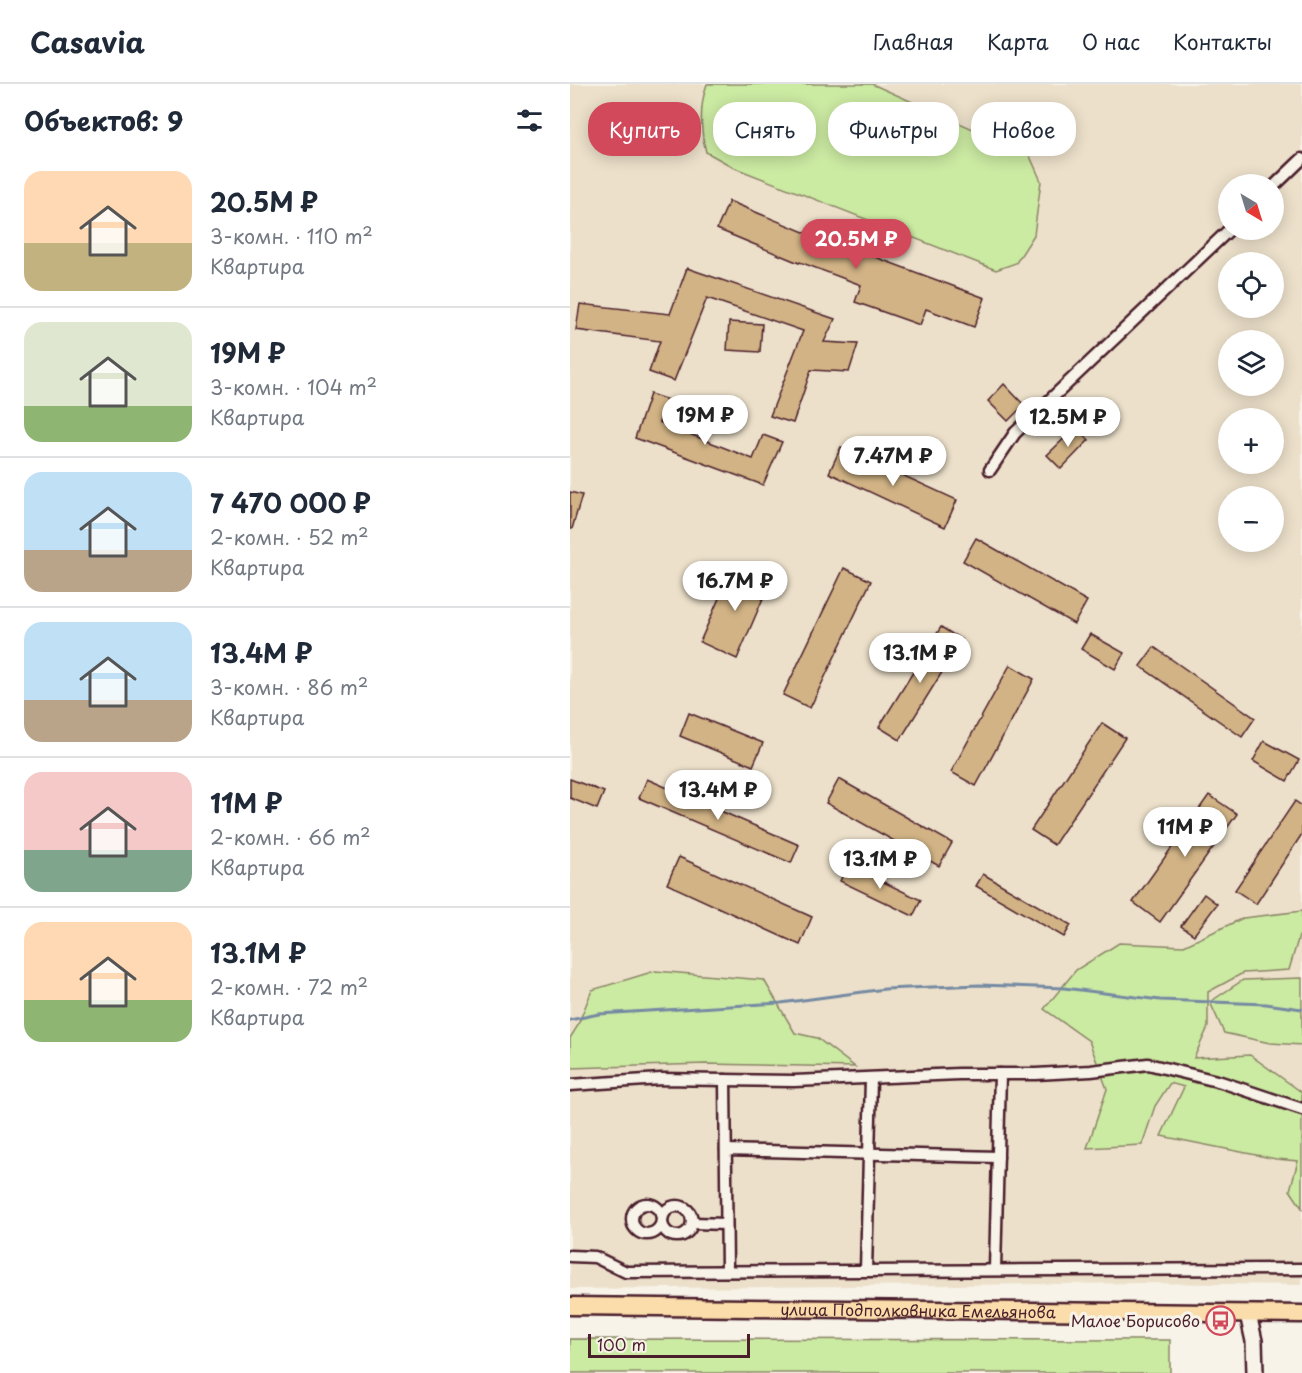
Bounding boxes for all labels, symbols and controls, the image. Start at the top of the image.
text: Casavia [30,20,145,63]
text: Главная [873,25,954,57]
text: Карта [987,25,1049,57]
text: О нас [1082,25,1140,57]
text: Контакты [1173,25,1272,57]
text: Объектов: 9 [24,101,183,140]
chip: Купить [588,102,701,156]
chip: Снять [713,102,816,156]
chip: Фильтры [828,102,959,156]
chip: Новое [971,102,1076,156]
icon: filters [513,104,546,137]
north arrow [1218,174,1284,240]
map controls [1218,174,1284,552]
text: 20.5M ₽ [210,182,318,221]
icon: home [72,195,144,267]
pin: 20.5M ₽ [801,219,911,270]
text: 3-комн. · 110 m² [210,221,373,251]
text: 20.5M ₽ [814,223,898,253]
text: Квартира [210,251,304,281]
button: locate [1218,252,1284,318]
button: layers [1218,330,1284,396]
text: 19M ₽ [210,333,285,372]
icon: home [72,346,144,418]
text: 3-комн. · 104 m² [210,372,377,402]
pin: 19M ₽ [663,395,747,446]
pin: 12.5M ₽ [1013,397,1123,448]
text: 19M ₽ [676,399,734,429]
text: 12.5M ₽ [1029,401,1107,431]
text: Квартира [210,402,304,432]
button: + [1218,408,1284,474]
pin: 7.47M ₽ [838,436,948,487]
text: 7.47M ₽ [853,440,933,470]
text: 7 470 000 ₽ [210,483,371,522]
button: − [1218,486,1284,552]
icon: home [72,496,144,568]
text: 2-комн. · 52 m² [210,522,369,552]
text: Квартира [210,552,304,582]
pin: 16.7M ₽ [680,561,790,612]
text: 16.7M ₽ [697,565,773,595]
text: 13.4M ₽ [210,633,312,672]
pin: 13.1M ₽ [865,633,975,684]
text: 13.1M ₽ [883,637,957,667]
icon: home [72,646,144,718]
text: 3-комн. · 86 m² [210,672,368,702]
text: Квартира [210,702,304,732]
pin: 13.4M ₽ [663,770,773,821]
text: 13.4M ₽ [679,774,757,804]
text: 11M ₽ [210,783,283,822]
icon: home [72,796,144,868]
pin: 11M ₽ [1143,807,1227,858]
text: 11M ₽ [1157,811,1213,841]
text: 2-комн. · 66 m² [210,822,371,852]
pin: 13.1M ₽ [825,839,935,890]
text: 13.1M ₽ [843,843,917,873]
text: Квартира [210,852,304,882]
text: 13.1M ₽ [210,933,306,972]
icon: home [72,946,144,1018]
text: 2-комн. · 72 m² [210,972,368,1002]
text: Квартира [210,1002,304,1032]
street label: улица Подполковника Емельянова [780,1296,1056,1323]
bus stop icon: Малое Борисово [1205,1304,1237,1336]
place label: Малое Борисово [1071,1308,1200,1332]
scale bar [588,1331,750,1358]
text: 100 m [597,1332,646,1356]

